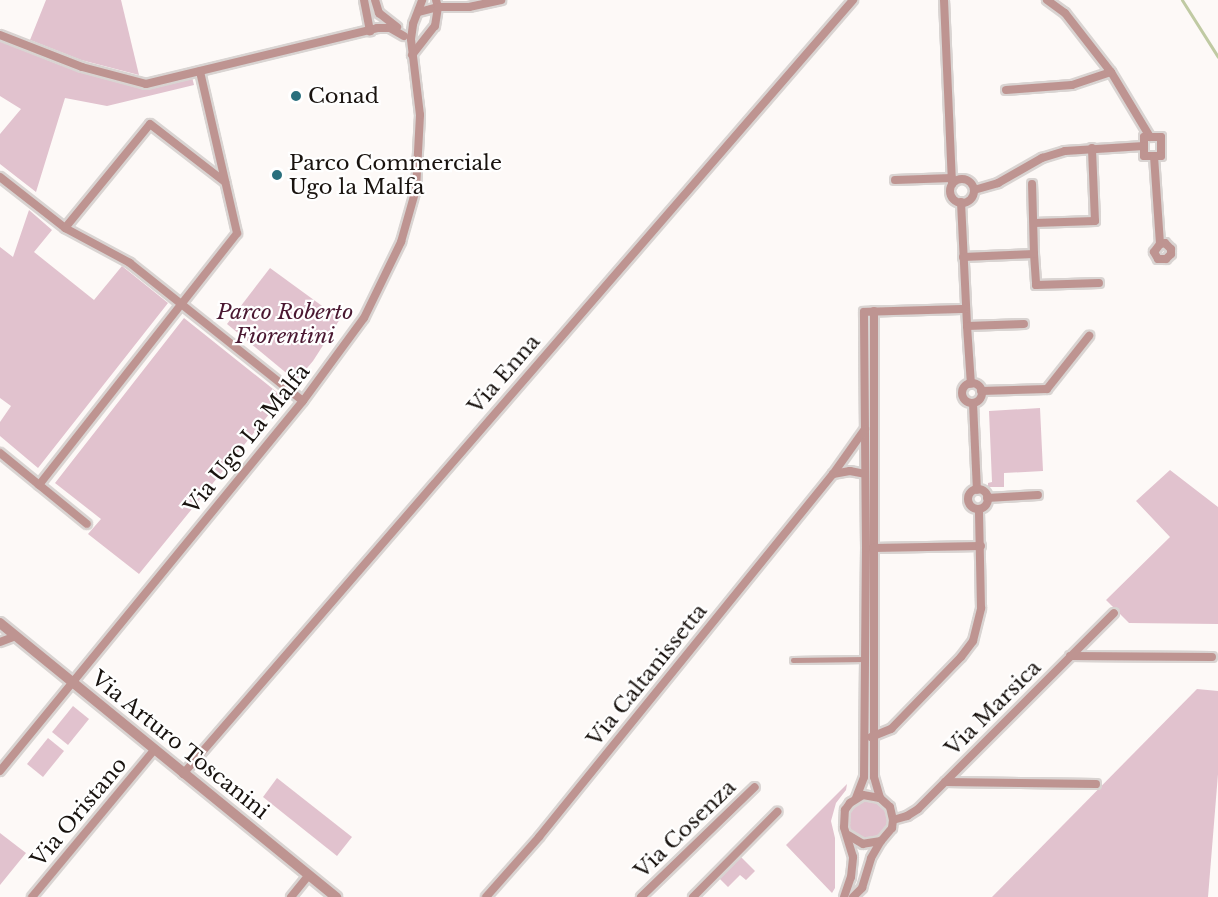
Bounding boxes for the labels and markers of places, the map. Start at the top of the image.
place label: Conad [308,83,379,109]
marker: Conad [289,89,303,103]
place label: Parco Commerciale Ugo la Malfa [289,150,502,200]
marker: Parco Commerciale Ugo la Malfa [270,168,284,182]

